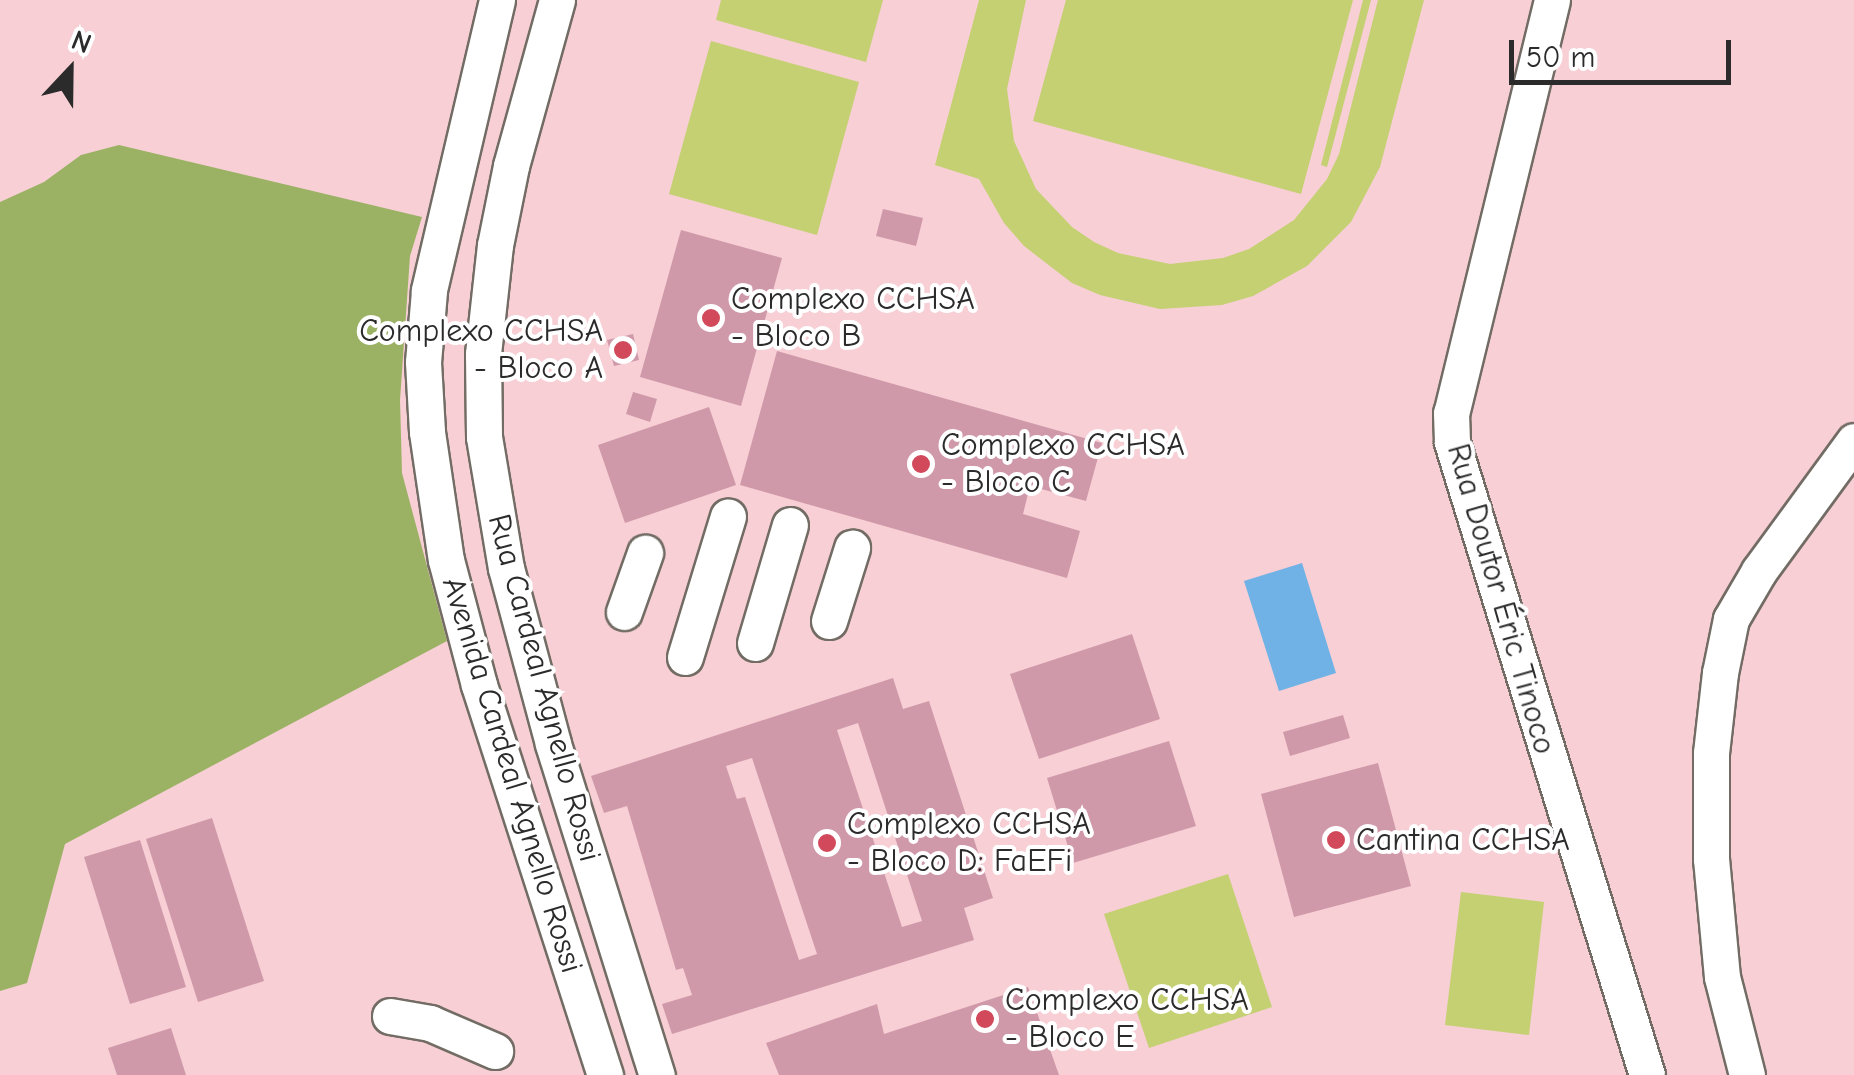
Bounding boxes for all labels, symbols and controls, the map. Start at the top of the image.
north arrow [20,20,120,120]
scale bar [1514,20,1736,82]
text: N [67,24,96,60]
text: 50 m [1526,40,1595,75]
place label: Complexo CCHSA - Bloco B [731,281,975,356]
marker: Complexo CCHSA - Bloco B [700,307,722,329]
place label: Complexo CCHSA - Bloco A [359,313,603,388]
marker: Complexo CCHSA - Bloco A [612,339,634,361]
place label: Complexo CCHSA - Bloco C [941,427,1185,502]
street label: Rua Doutor Éric Tinoco [1438,439,1564,759]
marker: Complexo CCHSA - Bloco C [910,453,932,475]
street label: Rua Cardeal Agnello Rossi [479,510,609,866]
street label: Avenida Cardeal Agnello Rossi [433,572,591,978]
place label: Complexo CCHSA - Bloco D: FaEFi [847,806,1091,881]
place label: Cantina CCHSA [1356,821,1570,859]
marker: Cantina CCHSA [1325,829,1347,851]
marker: Complexo CCHSA - Bloco D: FaEFi [816,832,838,854]
place label: Complexo CCHSA - Bloco E [1005,982,1249,1057]
marker: Complexo CCHSA - Bloco E [974,1008,996,1030]

